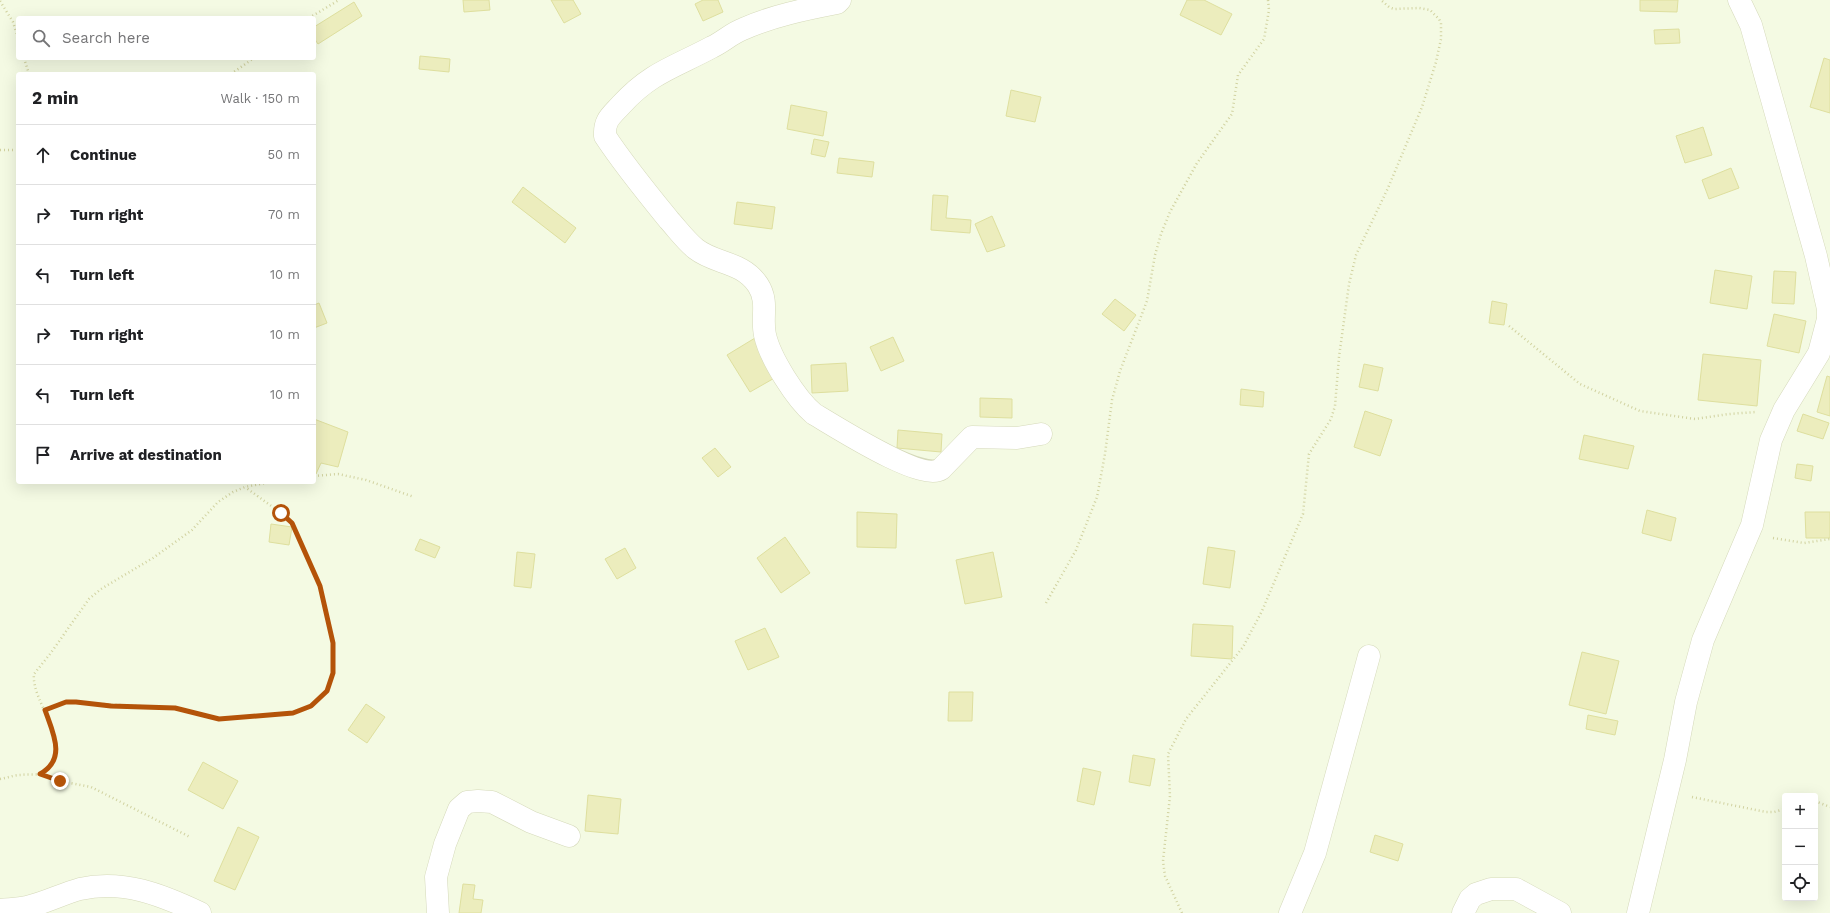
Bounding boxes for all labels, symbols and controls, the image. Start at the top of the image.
search box [16,16,316,60]
icon: search [30,27,52,49]
text: Search here [62,29,150,47]
text: 2 min [32,88,78,108]
text: Walk · 150 m [221,91,300,106]
icon: ahead [32,144,54,166]
text: Continue [70,146,137,164]
text: 50 m [268,147,300,162]
icon: right [32,204,54,226]
text: Turn right [70,206,143,224]
text: 70 m [268,207,300,222]
icon: left [32,264,54,286]
text: Turn left [70,266,134,284]
text: 10 m [270,267,300,282]
icon: right [32,324,54,346]
text: Turn right [70,326,143,344]
text: 10 m [270,327,300,342]
icon: left [32,384,54,406]
text: Turn left [70,386,134,404]
text: 10 m [270,387,300,402]
icon: arrive [32,444,54,466]
text: Arrive at destination [70,446,222,464]
route start [272,504,290,522]
route end [51,772,69,790]
map controls [1782,793,1818,901]
button: + [1782,793,1818,829]
button: − [1782,829,1818,865]
button: locate [1782,865,1818,901]

